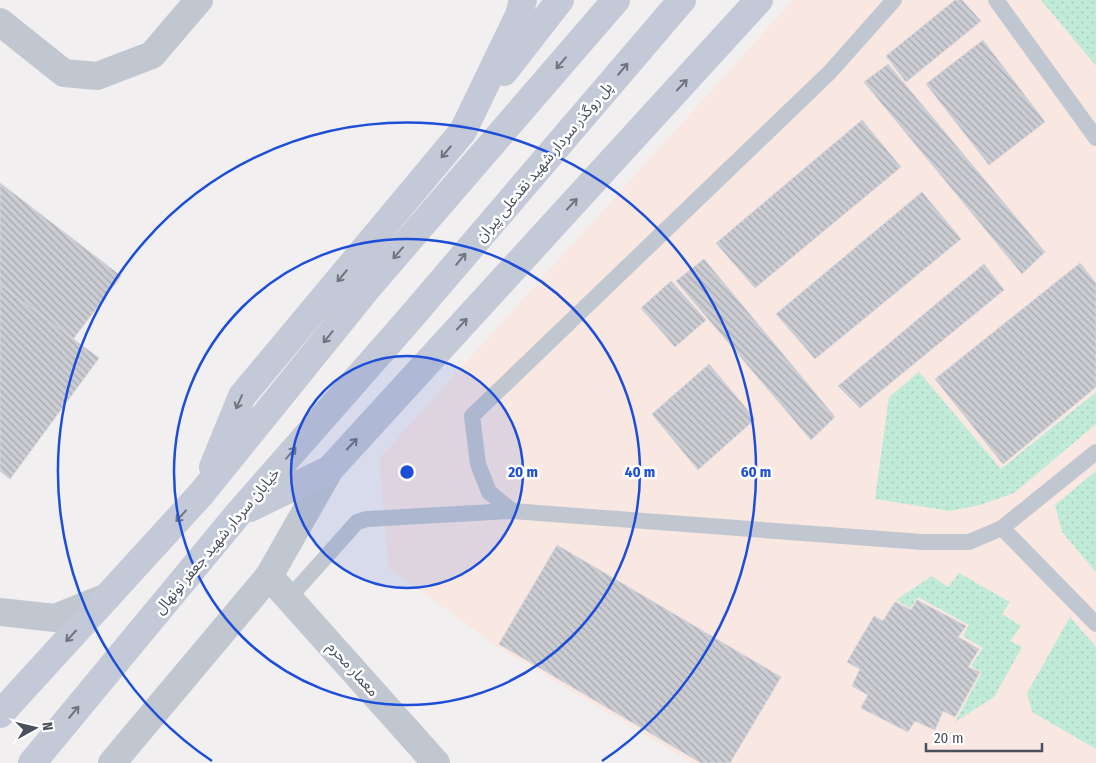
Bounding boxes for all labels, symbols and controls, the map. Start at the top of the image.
one-way arrow [556,57,567,70]
one-way arrow [617,63,628,76]
street label: پل روگذر سردار شهید نقدعلی پیران [472,78,617,246]
one-way arrow [676,78,688,91]
one-way arrow [440,145,451,158]
one-way arrow [566,198,578,211]
one-way arrow [392,246,404,259]
one-way arrow [455,253,466,266]
one-way arrow [336,270,347,283]
one-way arrow [456,318,468,331]
one-way arrow [323,330,334,343]
one-way arrow [234,394,244,409]
one-way arrow [346,438,358,451]
one-way arrow [285,447,297,460]
centre of rings [398,463,416,481]
text: 20 m [507,463,538,481]
text: 40 m [625,463,655,481]
text: 60 m [741,463,771,481]
street label: خیابان سردار شهید جعفر نونهال [150,464,284,618]
one-way arrow [175,510,187,523]
one-way arrow [65,630,77,643]
street label: معمار محرم [322,638,382,702]
north arrow [10,703,60,753]
one-way arrow [69,706,80,719]
scale bar [926,720,1042,752]
text: N [38,721,56,732]
text: 20 m [934,729,964,747]

